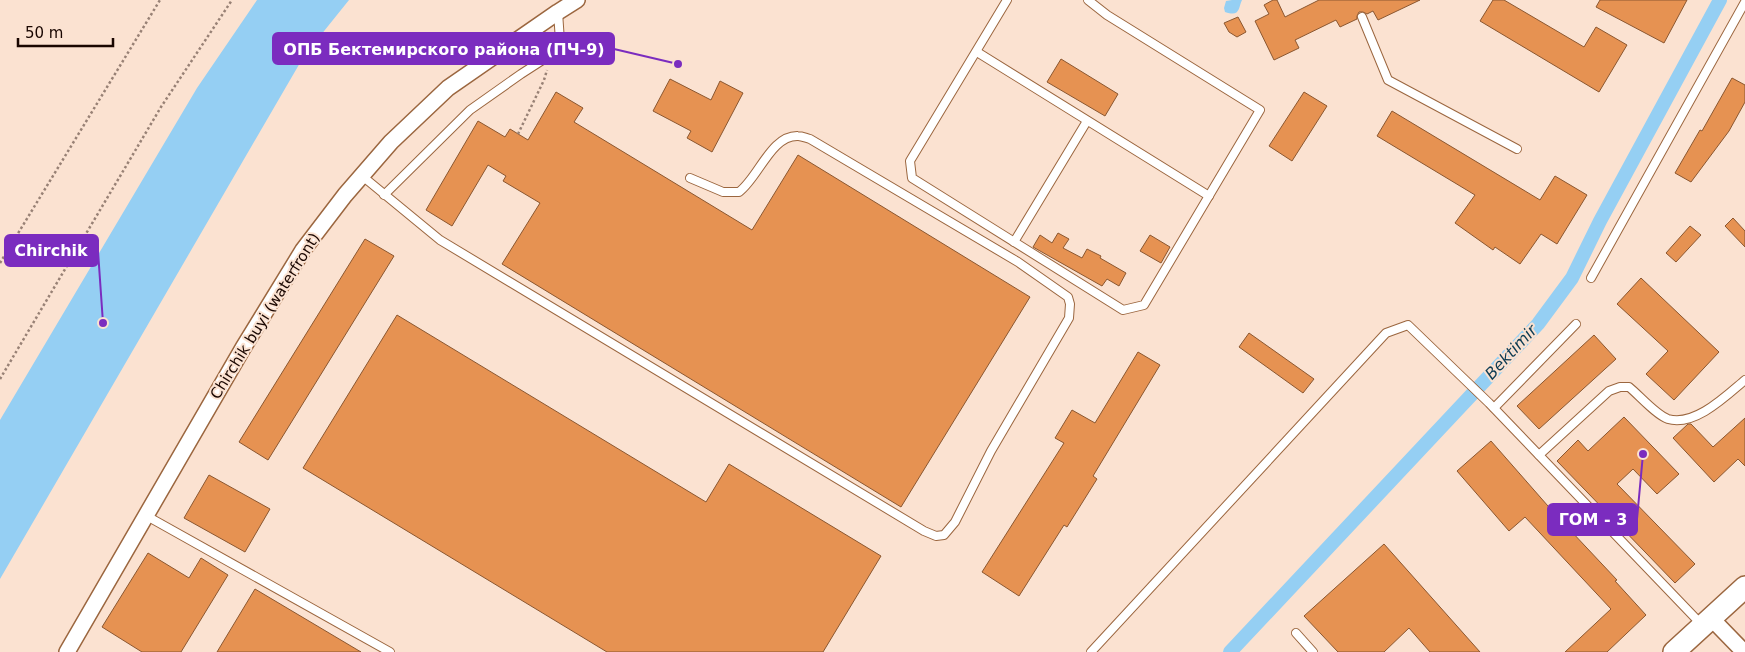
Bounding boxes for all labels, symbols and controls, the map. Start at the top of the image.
scale bar [18,15,112,47]
text: 50 m [25,24,63,42]
callout: ОПБ Бектемирского района (ПЧ-9) [273,33,614,64]
text: ОПБ Бектемирского района (ПЧ-9) [283,40,605,59]
street label: Chirchik buyi (waterfront) [206,230,324,402]
callout: Chirchik [5,235,98,266]
text: Chirchik [14,241,88,260]
water label: Bektimir [1481,320,1542,383]
callout: ГОМ - 3 [1548,504,1637,535]
text: ГОМ - 3 [1559,510,1627,529]

